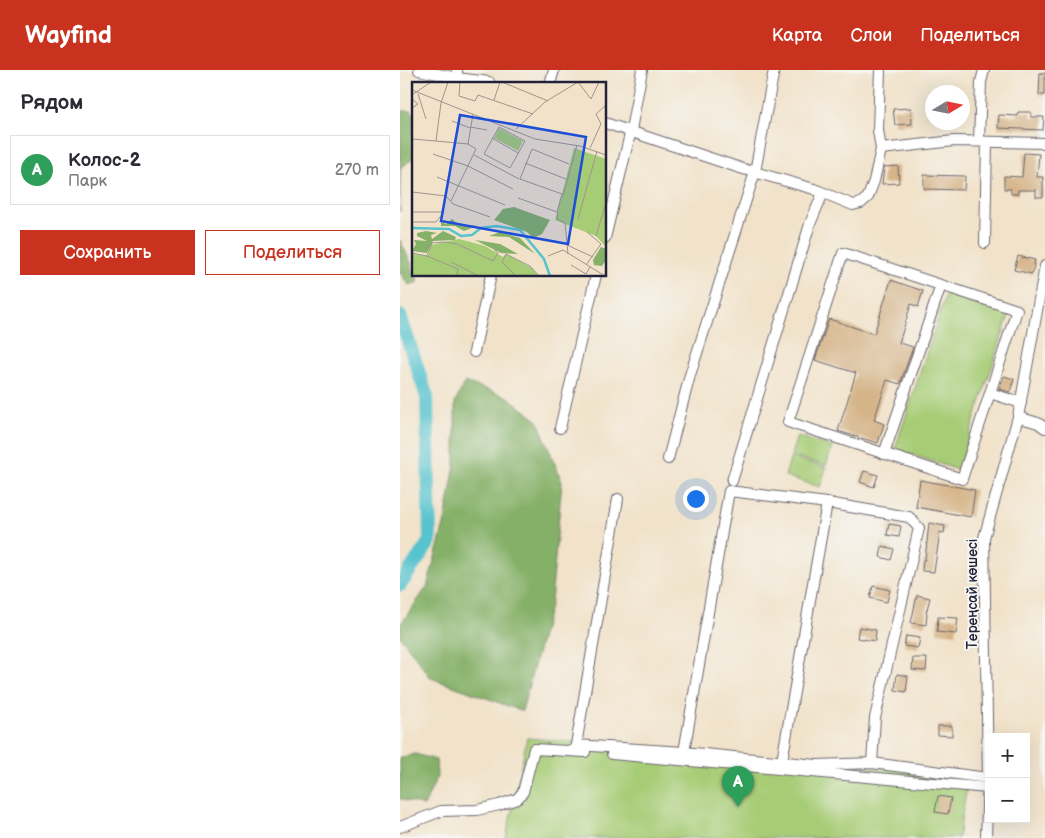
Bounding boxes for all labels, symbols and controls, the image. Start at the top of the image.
text: Wayfind [25,21,112,50]
text: Карта [772,25,822,46]
text: Слои [850,25,892,46]
text: Поделиться [920,25,1020,46]
inset map [412,82,606,276]
north arrow [925,85,970,130]
text: Рядом [20,90,83,115]
text: Колос-2 [68,149,141,172]
text: A [32,161,42,180]
text: 270 m [335,161,379,180]
text: Парк [68,172,107,191]
button: Сохранить [20,230,195,275]
button: Поделиться [205,230,380,275]
your location [683,486,709,512]
street label: Тереңсай көшесі [964,539,981,649]
map controls [985,733,1030,823]
button: + [985,733,1030,778]
pin: A [722,766,754,807]
button: − [985,778,1030,823]

